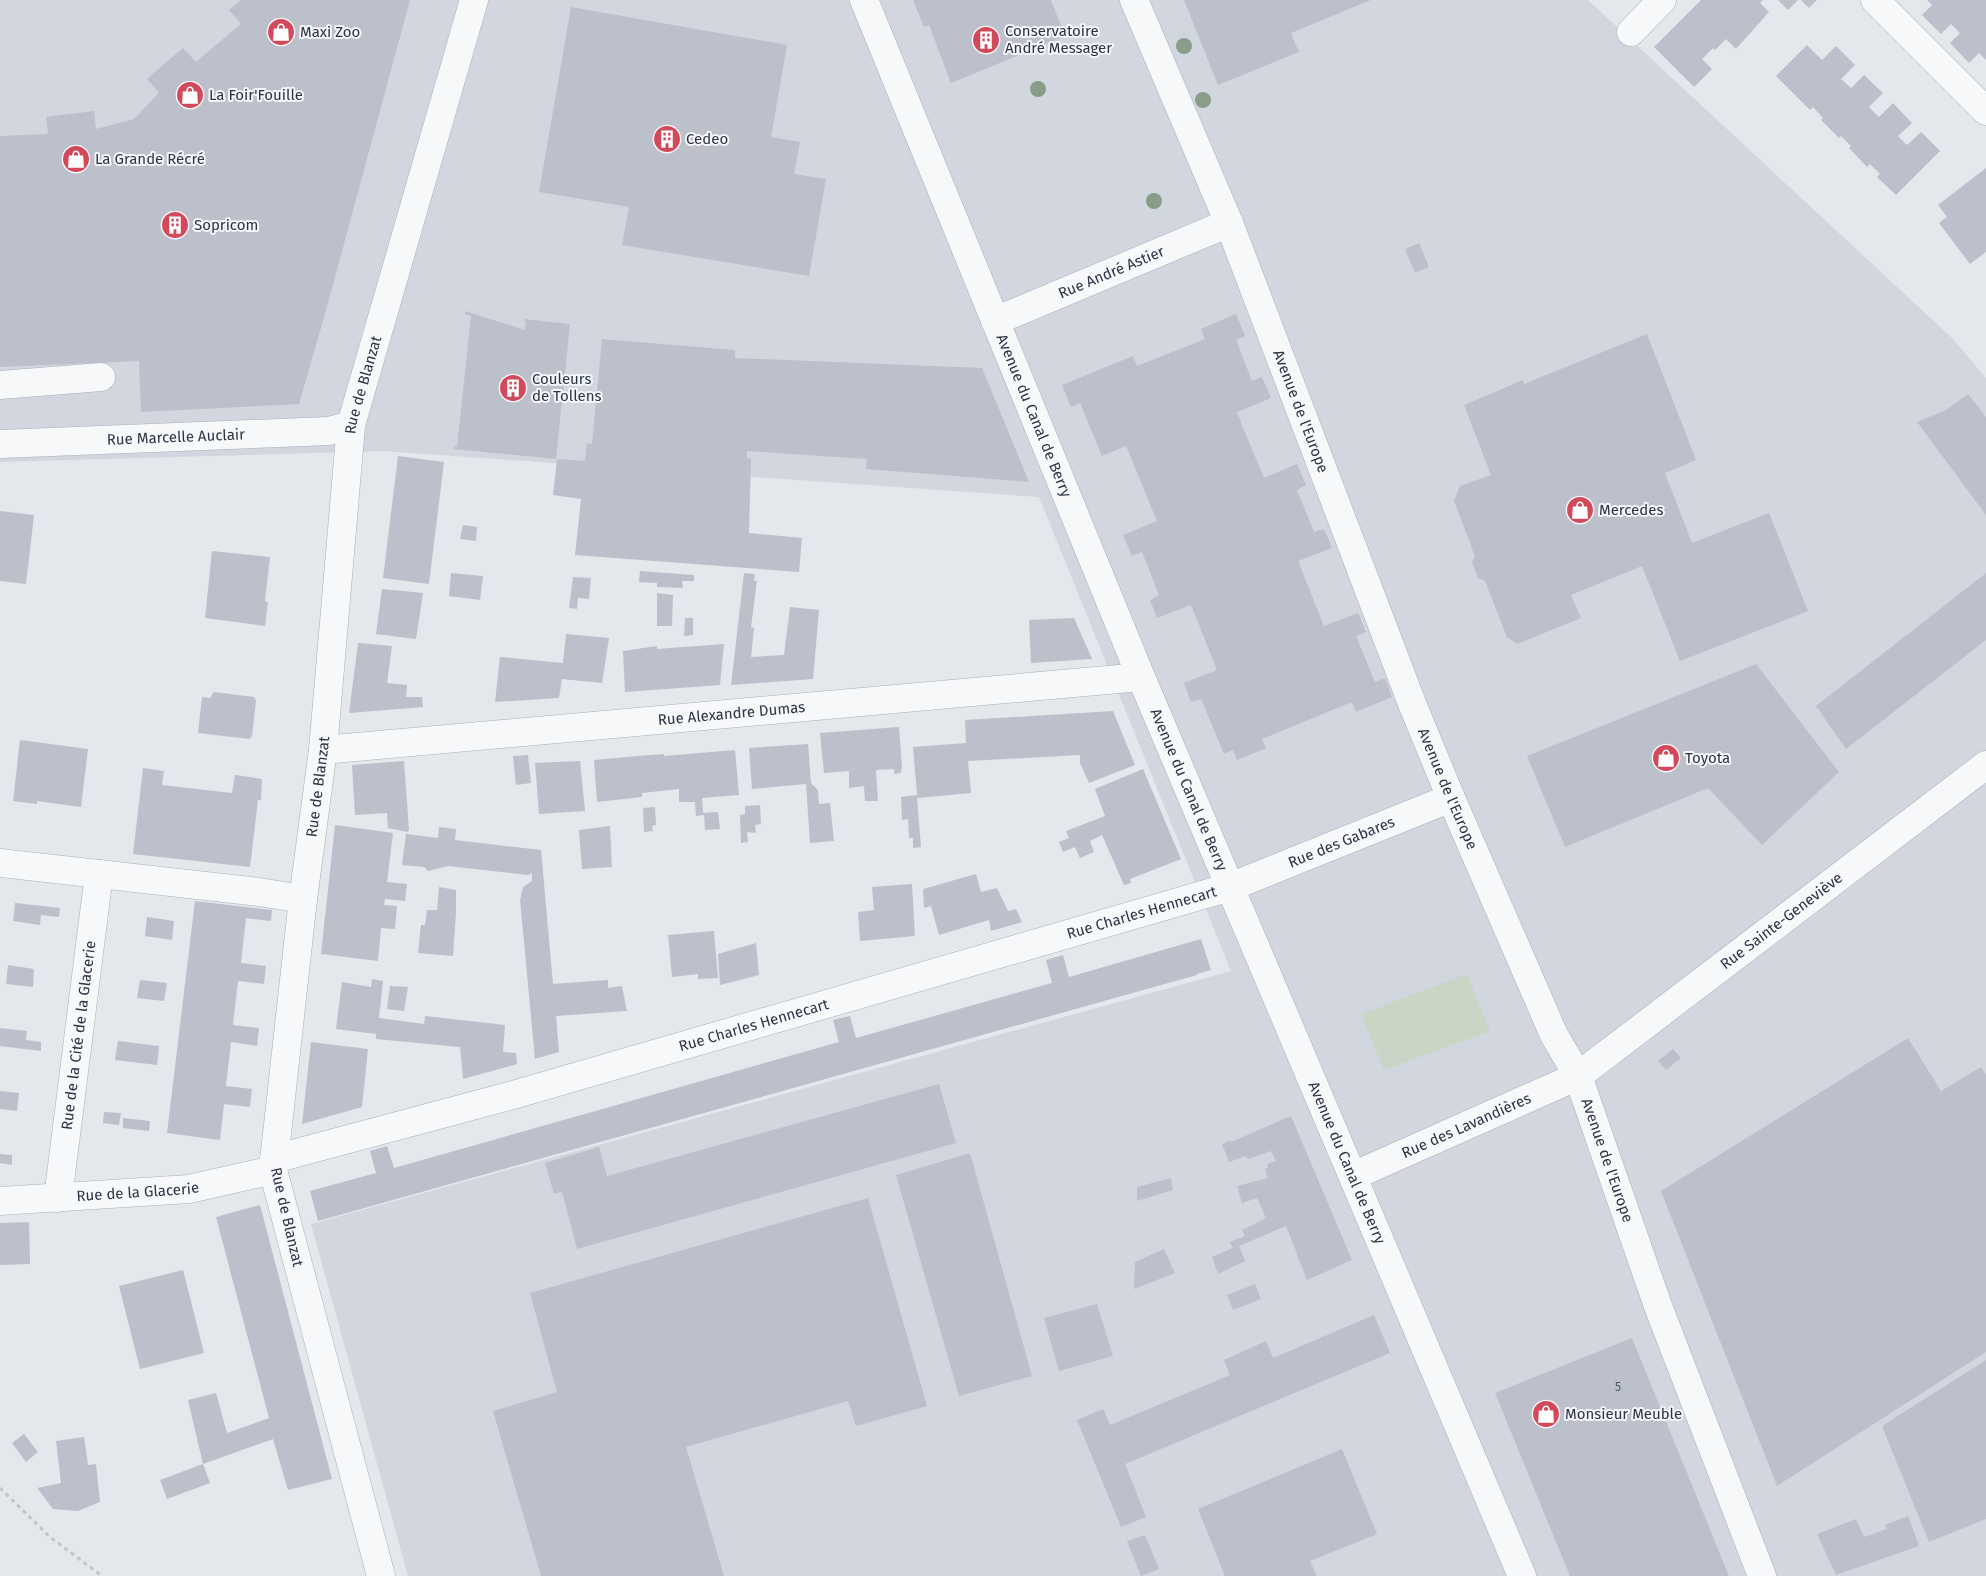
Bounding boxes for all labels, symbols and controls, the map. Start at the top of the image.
shop icon: Maxi Zoo [266,17,296,47]
place label: Conservatoire André Messager [1005,22,1112,57]
place label: Maxi Zoo [300,23,360,41]
building icon: Conservatoire André Messager [971,25,1001,55]
shop icon: La Foir'Fouille [175,80,205,110]
place label: La Foir'Fouille [209,86,303,104]
building icon: Cedeo [652,124,682,154]
place label: Cedeo [686,130,728,148]
shop icon: La Grande Récré [61,144,91,174]
place label: La Grande Récré [95,150,205,168]
building icon: Sopricom [160,210,190,240]
place label: Sopricom [194,216,258,234]
street label: Rue André Astier [1056,242,1167,302]
street label: Avenue du Canal de Berry [993,331,1076,500]
street label: Rue de Blanzat [341,333,386,435]
street label: Avenue de l'Europe [1269,347,1332,475]
place label: Couleurs de Tollens [532,370,602,405]
building icon: Couleurs de Tollens [498,373,528,403]
street label: Rue Marcelle Auclair [106,425,245,449]
shop icon: Mercedes [1565,495,1595,525]
place label: Mercedes [1599,501,1663,519]
street label: Rue Alexandre Dumas [657,698,806,729]
street label: Avenue du Canal de Berry [1146,706,1231,874]
street label: Avenue de l'Europe [1414,725,1481,852]
street label: Rue de Blanzat [302,735,333,838]
shop icon: Toyota [1651,743,1681,773]
place label: Toyota [1685,749,1730,767]
street label: Rue des Gabares [1285,813,1397,872]
street label: Rue Sainte-Geneviève [1717,869,1846,973]
street label: Rue Charles Hennecart [1065,882,1219,943]
street label: Rue de la Cité de la Glacerie [58,940,99,1131]
street label: Rue Charles Hennecart [677,995,831,1055]
street label: Avenue du Canal de Berry [1304,1079,1389,1247]
street label: Rue des Lavandières [1399,1089,1534,1162]
street label: Avenue de l'Europe [1577,1096,1637,1225]
street label: Rue de Blanzat [267,1166,307,1269]
street label: Rue de la Glacerie [76,1178,201,1205]
house number: 5 [1615,1380,1621,1394]
shop icon: Monsieur Meuble [1531,1399,1561,1429]
place label: Monsieur Meuble [1565,1405,1682,1423]

